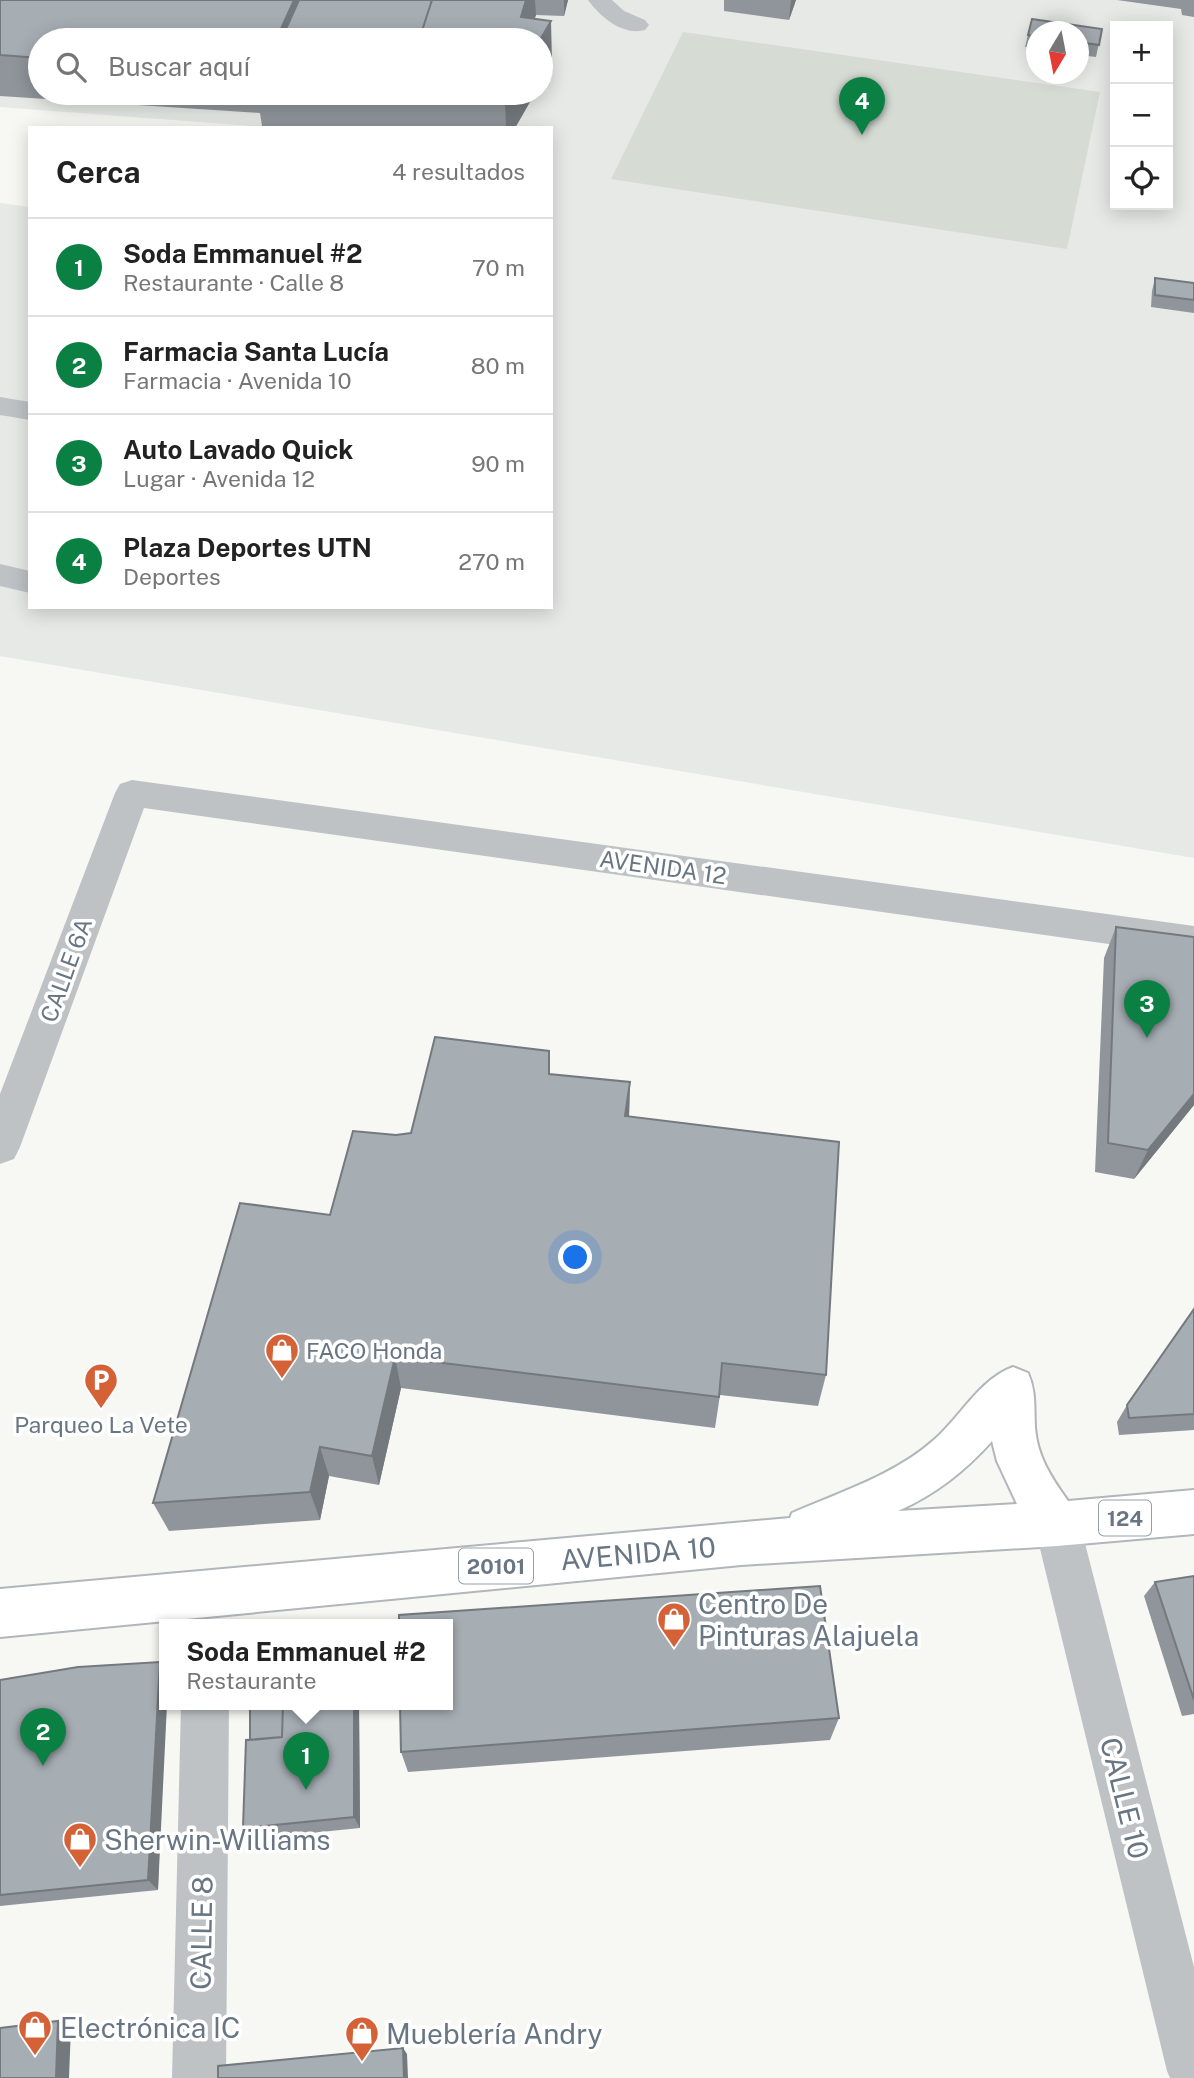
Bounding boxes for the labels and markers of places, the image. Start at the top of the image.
pin: 4 [839,77,885,135]
pin: 3 [1124,980,1170,1038]
shop icon: FACO Honda [263,1331,301,1380]
place label: FACO Honda [306,1337,442,1364]
parking icon: Parqueo La Vete [82,1361,120,1410]
place label: Parqueo La Vete [14,1411,188,1438]
place label: Centro De Pinturas Alajuela [698,1587,919,1652]
shop icon: Centro De Pinturas Alajuela [655,1600,693,1649]
pin: 2 [20,1708,66,1766]
pin: 1 [283,1732,329,1790]
shop icon: Sherwin-Williams [61,1820,99,1869]
place label: Sherwin-Williams [104,1823,330,1856]
shop icon: Electrónica IC [16,2008,54,2057]
place label: Electrónica IC [60,2011,240,2044]
shop icon: Mueblería Andry [343,2014,381,2063]
place label: Mueblería Andry [386,2017,603,2050]

